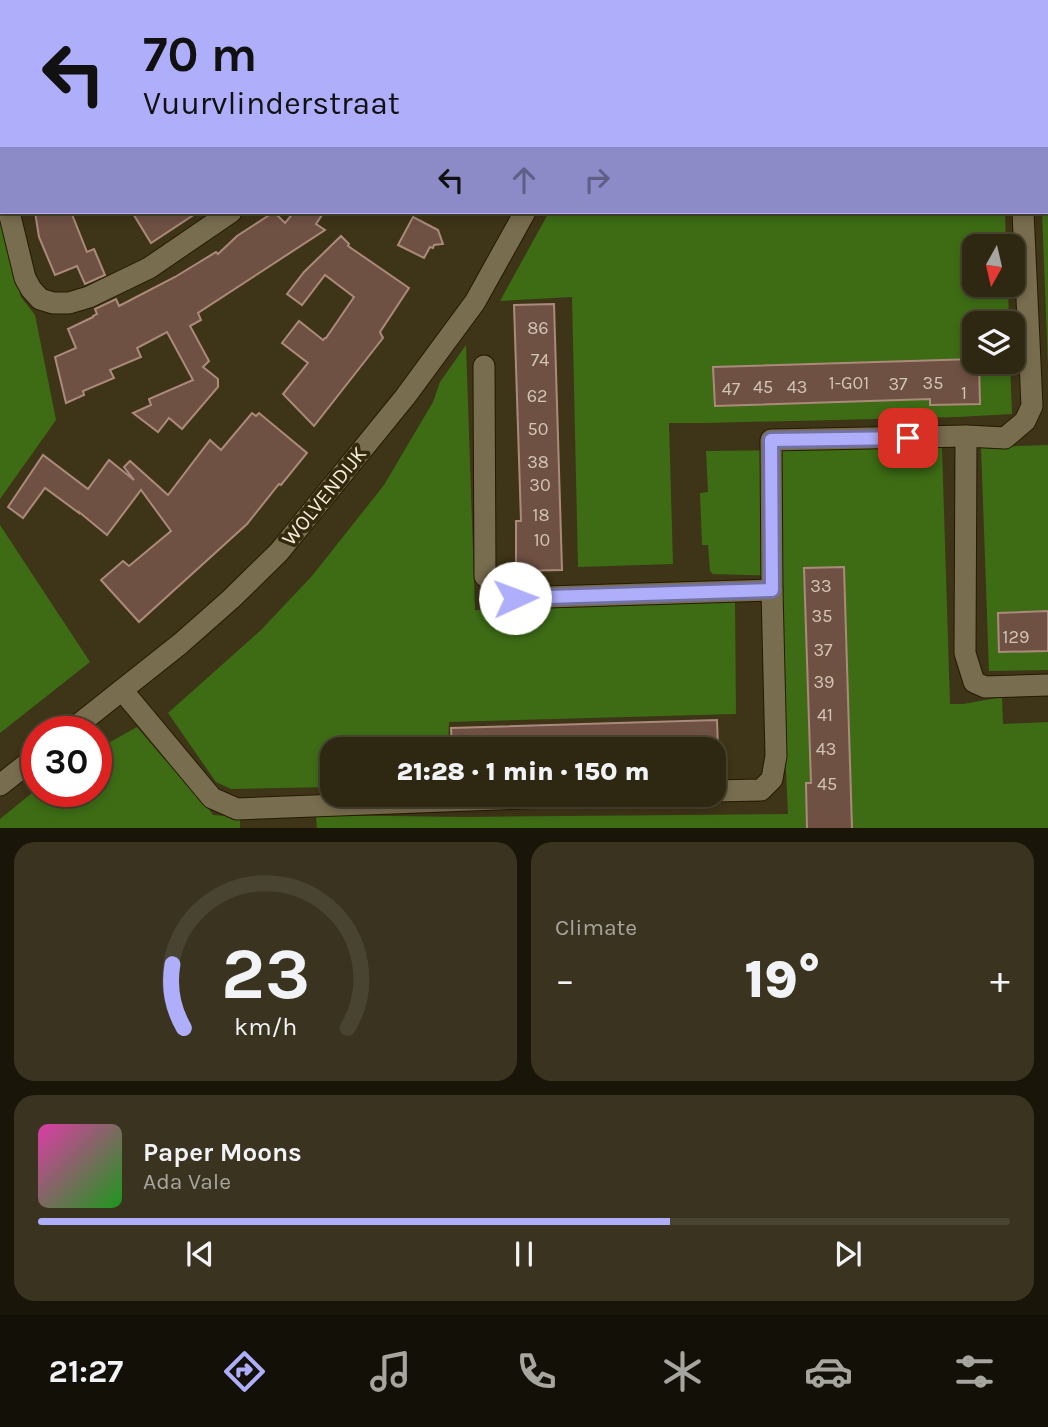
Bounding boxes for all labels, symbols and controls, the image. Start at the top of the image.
text: 70 m [143,26,257,83]
icon: left [28,28,119,119]
text: Vuurvlinderstraat [143,85,400,122]
icon: left [432,161,470,199]
icon: ahead [505,161,543,199]
icon: right [578,161,616,199]
north arrow [962,234,1026,298]
map controls [962,234,1025,374]
button: layers [962,311,1025,374]
house number: 86 [527,317,549,339]
house number: 74 [531,349,549,371]
house number: 1-G01 [829,372,869,394]
house number: 35 [923,372,943,394]
house number: 37 [888,373,908,395]
house number: 45 [753,376,773,398]
house number: 43 [787,376,807,398]
house number: 47 [722,378,741,400]
house number: 1 [961,382,967,404]
house number: 62 [527,385,547,407]
pin [878,408,938,468]
house number: 50 [528,418,548,440]
icon: arrive [889,419,927,457]
street label: WOLVENDIJK [277,442,371,550]
house number: 38 [527,451,549,473]
house number: 30 [529,474,551,496]
house number: 18 [532,504,550,526]
house number: 10 [534,529,550,551]
position arrow [478,561,552,635]
house number: 33 [810,575,832,597]
house number: 35 [812,605,832,627]
house number: 129 [1003,626,1029,648]
house number: 37 [813,639,833,661]
house number: 39 [813,671,835,693]
house number: 41 [817,704,833,726]
speed limit sign: 30 [21,716,112,807]
house number: 43 [816,738,836,760]
text: 21:28 · 1 min · 150 m [396,756,650,787]
house number: 45 [817,773,837,795]
text: Climate [555,914,637,941]
text: 23 [221,931,310,1016]
text: 19° [744,949,821,1010]
text: − [555,958,575,1003]
text: + [990,958,1010,1003]
text: km/h [234,1011,297,1040]
text: Paper Moons [143,1137,302,1168]
text: Ada Vale [143,1168,231,1195]
icon: previous [181,1235,219,1273]
icon: pause [505,1235,543,1273]
icon: next [829,1235,867,1273]
icon: directions [220,1347,269,1396]
icon: music [366,1347,415,1396]
icon: phone [512,1347,561,1396]
icon: climate [658,1347,707,1396]
icon: car [804,1347,853,1396]
icon: filters [950,1347,999,1396]
text: 21:27 [49,1353,123,1390]

